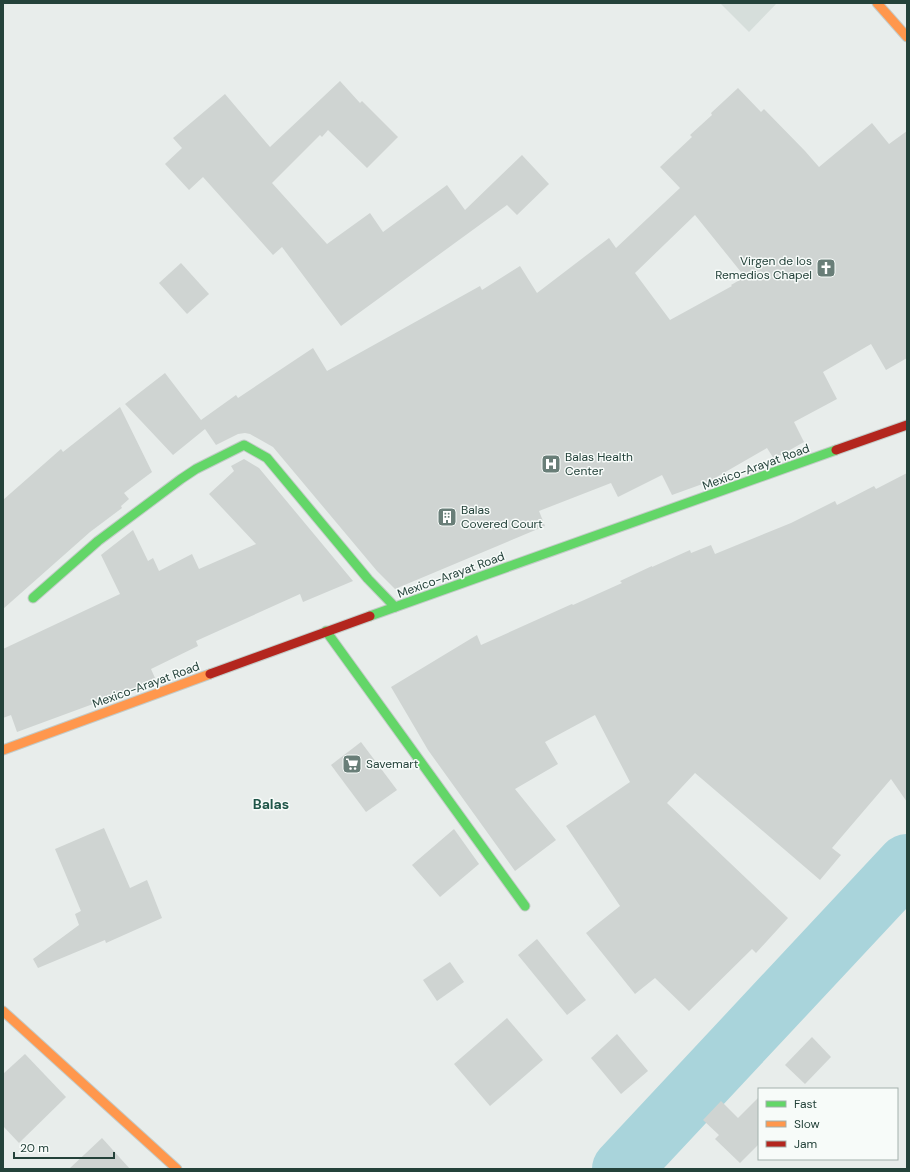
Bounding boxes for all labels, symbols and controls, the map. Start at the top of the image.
place label: Virgen de los Remedios Chapel [715,253,812,283]
church icon: Virgen de los Remedios Chapel [815,257,837,279]
street label: Mexico-Arayat Road [700,440,812,494]
place label: Balas Health Center [565,449,633,479]
hospital icon: Balas Health Center [540,453,562,475]
place label: Balas Covered Court [461,502,543,532]
building icon: Balas Covered Court [436,506,458,528]
street label: Mexico-Arayat Road [395,548,507,602]
street label: Mexico-Arayat Road [90,658,202,712]
supermarket icon: Savemart [341,753,363,775]
place label: Savemart [366,756,419,772]
district label: Balas [253,795,289,813]
legend [758,1088,898,1160]
text: Fast [794,1096,817,1112]
text: Slow [794,1116,820,1132]
scale bar [14,1134,114,1160]
text: Jam [794,1136,817,1152]
text: 20 m [20,1140,49,1156]

